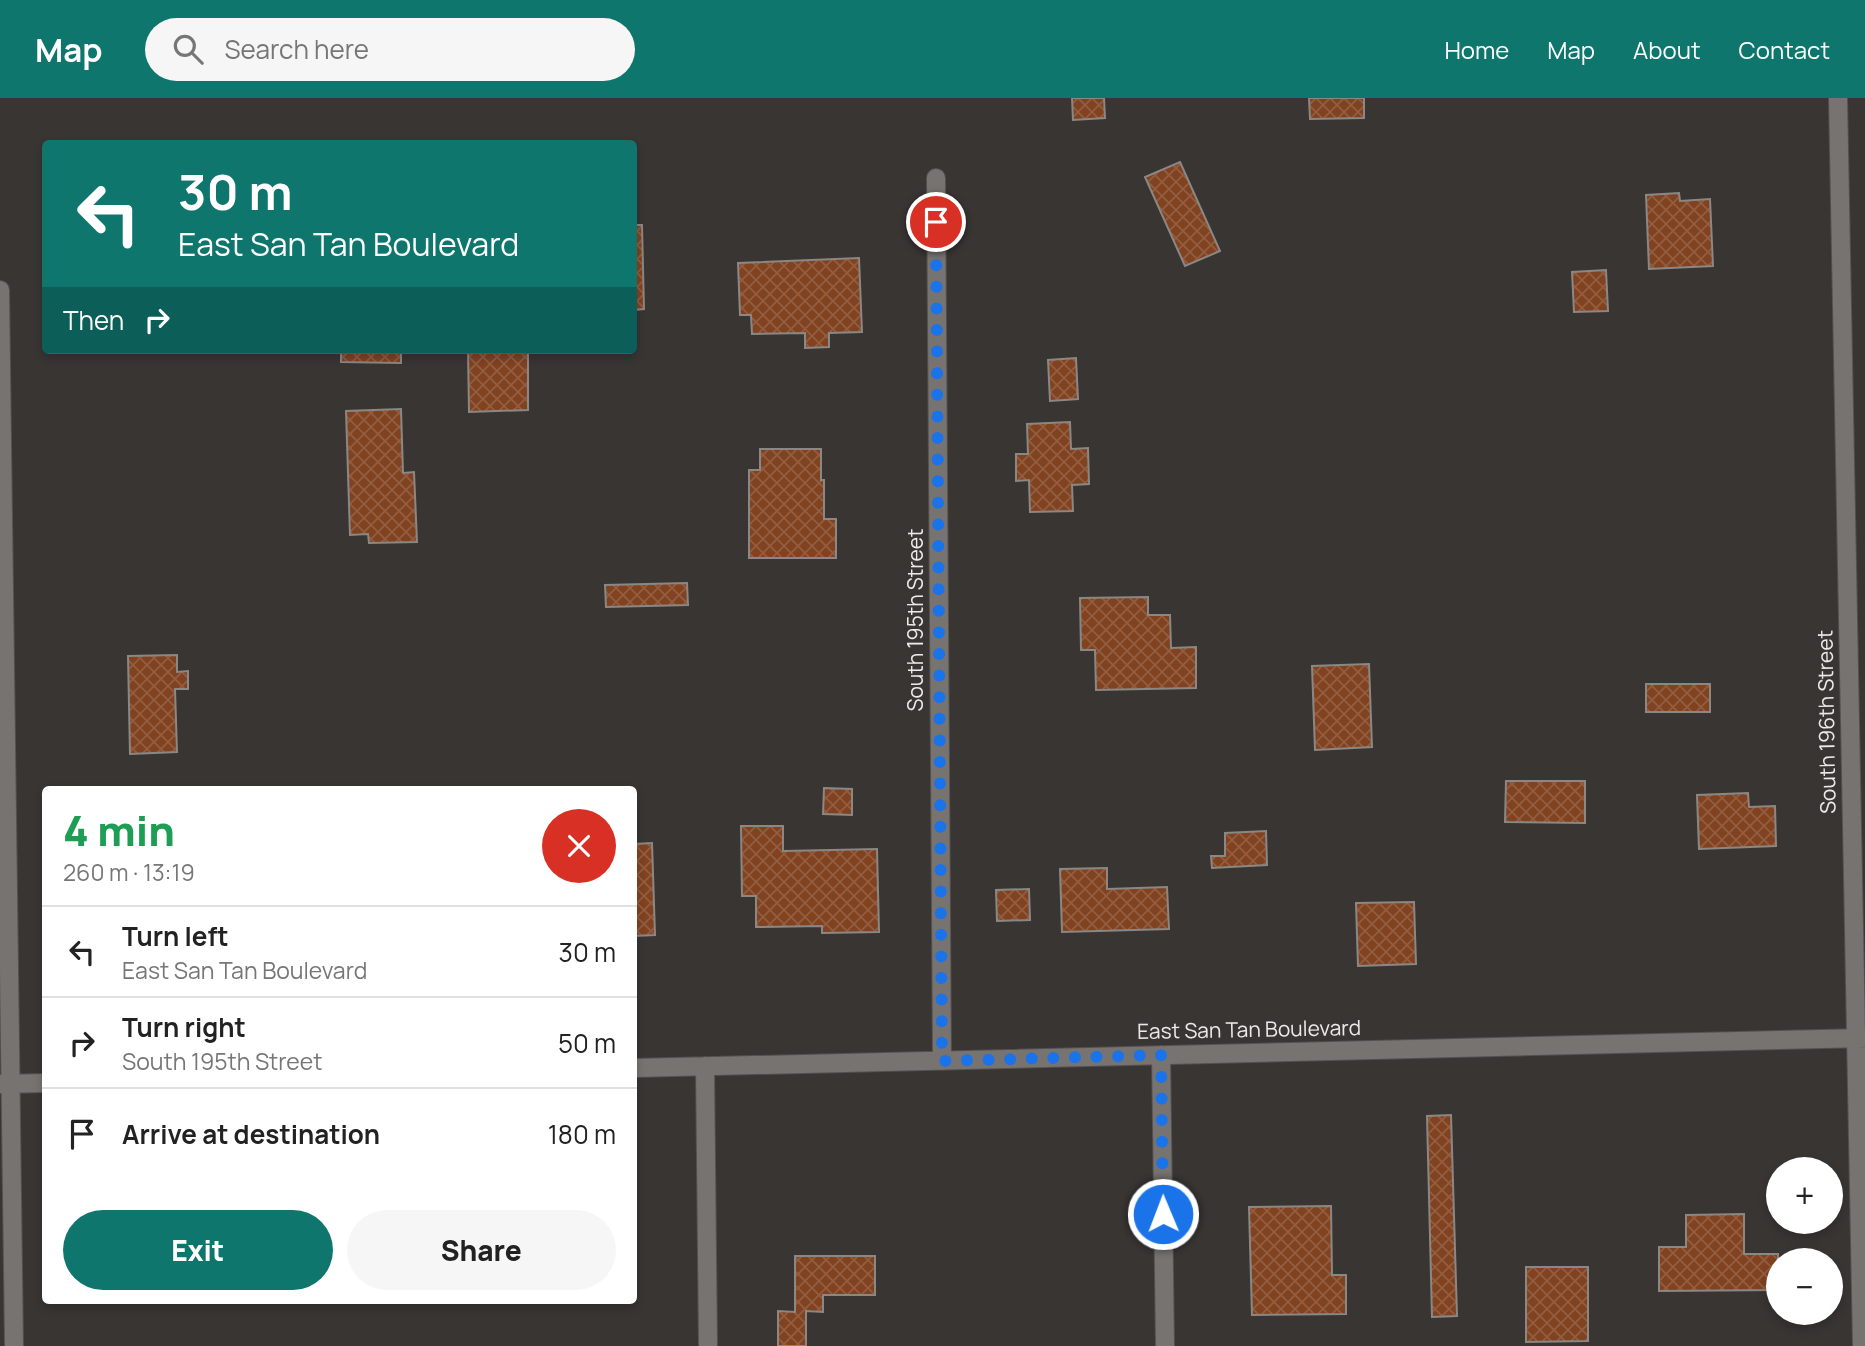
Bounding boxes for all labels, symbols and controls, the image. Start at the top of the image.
search box [145,18,635,81]
text: Map [35,27,103,72]
icon: search [169,30,207,68]
text: Search here [225,31,369,67]
text: Home [1444,33,1509,66]
text: Map [1547,33,1595,66]
text: About [1633,33,1701,66]
text: Contact [1739,33,1830,66]
text: 30 m [178,158,293,225]
icon: left [63,168,154,259]
pin [906,192,966,252]
icon: arrive [917,203,955,241]
text: East San Tan Boulevard [178,222,519,266]
icon: right [138,301,176,339]
text: Then [63,302,124,338]
street label: South 195th Street [901,528,929,712]
street label: South 196th Street [1810,630,1842,814]
text: 4 min [63,801,175,859]
button: close [542,809,616,883]
text: 260 m · 13:19 [63,856,195,888]
text: Turn left [122,918,229,954]
icon: left [63,933,101,971]
text: 30 m [559,934,616,970]
text: East San Tan Boulevard [122,954,367,986]
text: Turn right [122,1009,246,1045]
street label: East San Tan Boulevard [1137,1013,1361,1045]
icon: right [63,1024,101,1062]
text: 50 m [558,1025,616,1061]
text: South 195th Street [122,1045,322,1077]
icon: arrive [63,1115,101,1153]
text: Arrive at destination [122,1116,380,1152]
text: 180 m [548,1116,616,1152]
map controls [1766,1157,1843,1325]
button: + [1766,1157,1843,1234]
position arrow [1126,1177,1200,1251]
button: Exit [63,1210,333,1290]
button: Share [347,1210,616,1290]
button: − [1766,1248,1843,1325]

